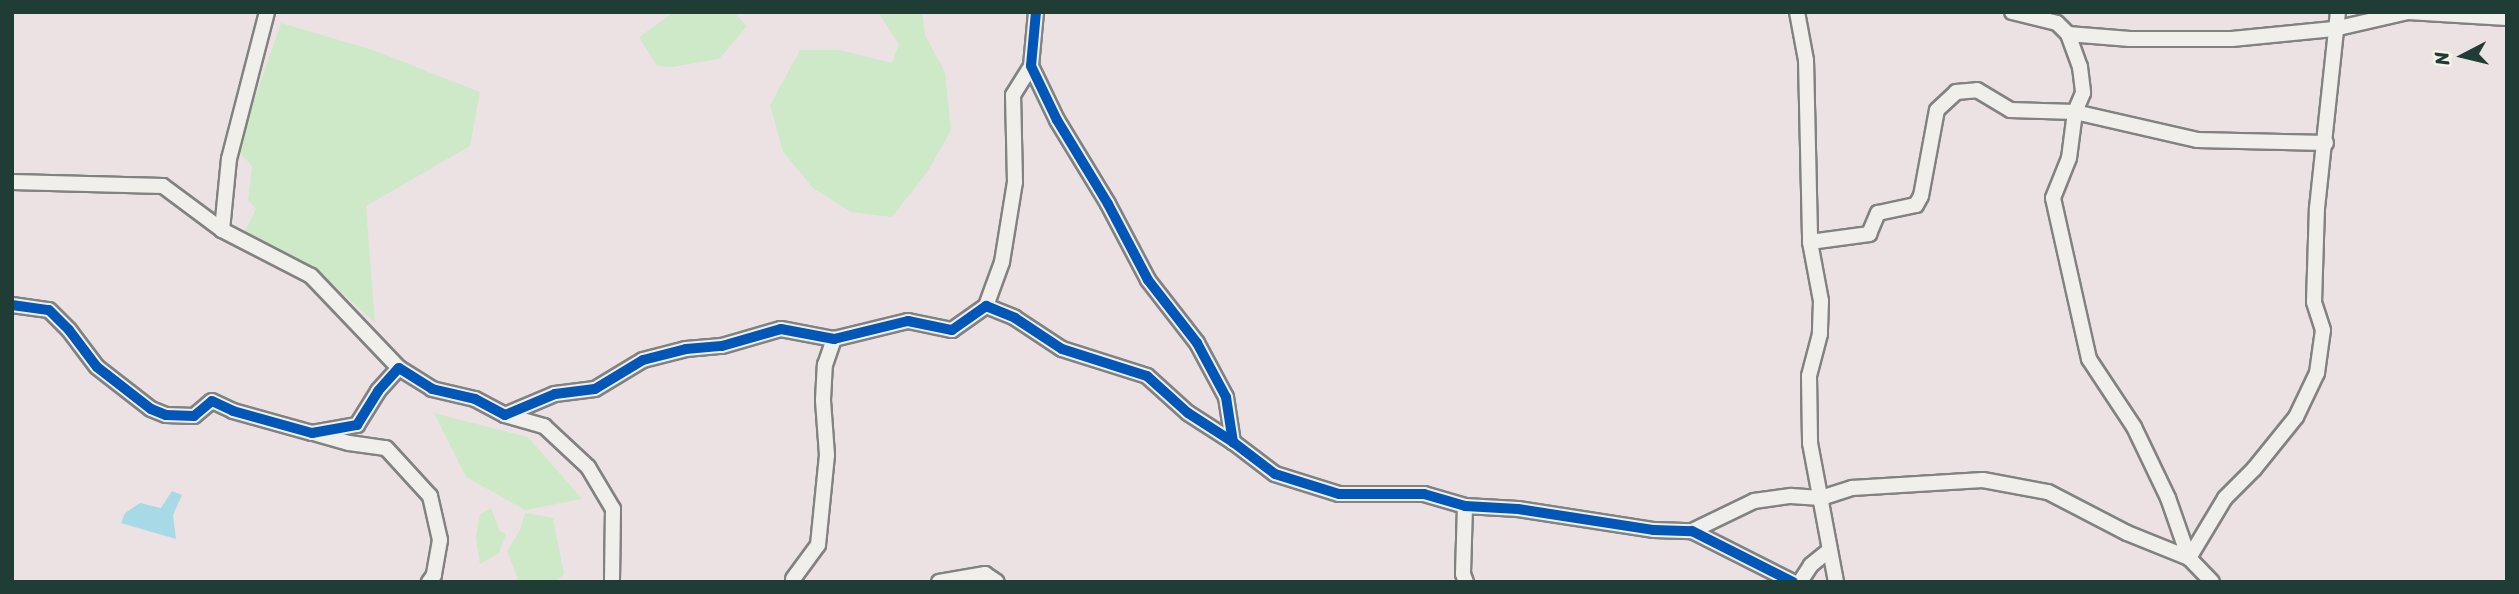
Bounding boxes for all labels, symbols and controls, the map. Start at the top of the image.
north arrow [2428,21,2498,91]
text: N [2424,50,2459,67]

